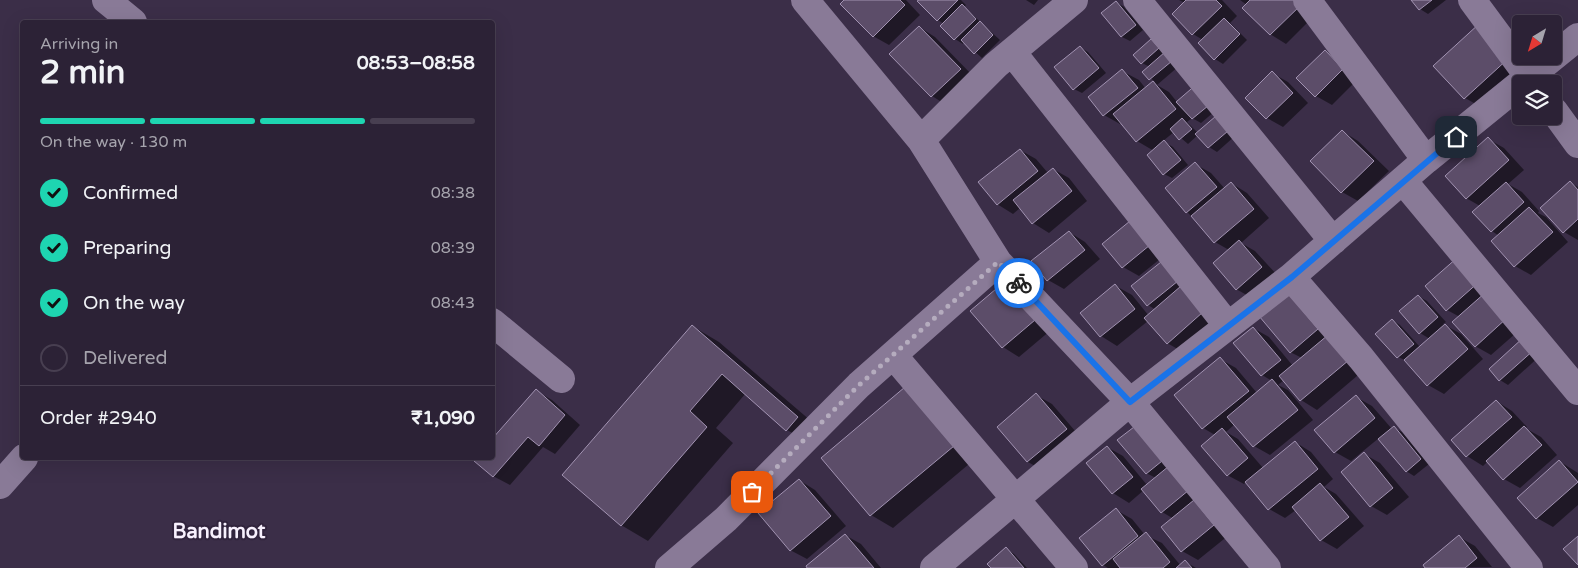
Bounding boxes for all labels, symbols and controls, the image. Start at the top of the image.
north arrow [1512,15,1562,65]
map controls [1512,15,1562,125]
text: Arriving in [40,34,118,54]
text: 08:53–08:58 [357,52,475,74]
text: 2 min [40,54,125,92]
button: layers [1512,75,1562,125]
pin [1435,116,1477,158]
icon: home [1442,123,1470,151]
text: On the way · 130 m [40,132,187,152]
icon: check [40,179,68,207]
text: Confirmed [83,182,178,204]
text: 08:38 [431,183,475,203]
icon: check [40,234,68,262]
text: Preparing [83,237,172,259]
text: 08:39 [431,238,475,258]
courier [994,258,1044,308]
icon: bike [1005,269,1033,297]
icon: check [40,289,68,317]
text: On the way [83,292,185,314]
text: 08:43 [431,293,475,313]
text: Delivered [83,347,168,369]
text: Order #2940 [40,407,157,429]
text: ₹1,090 [411,407,475,429]
pin [731,471,773,513]
icon: bag [738,478,766,506]
district label: Bandimot [173,520,266,544]

